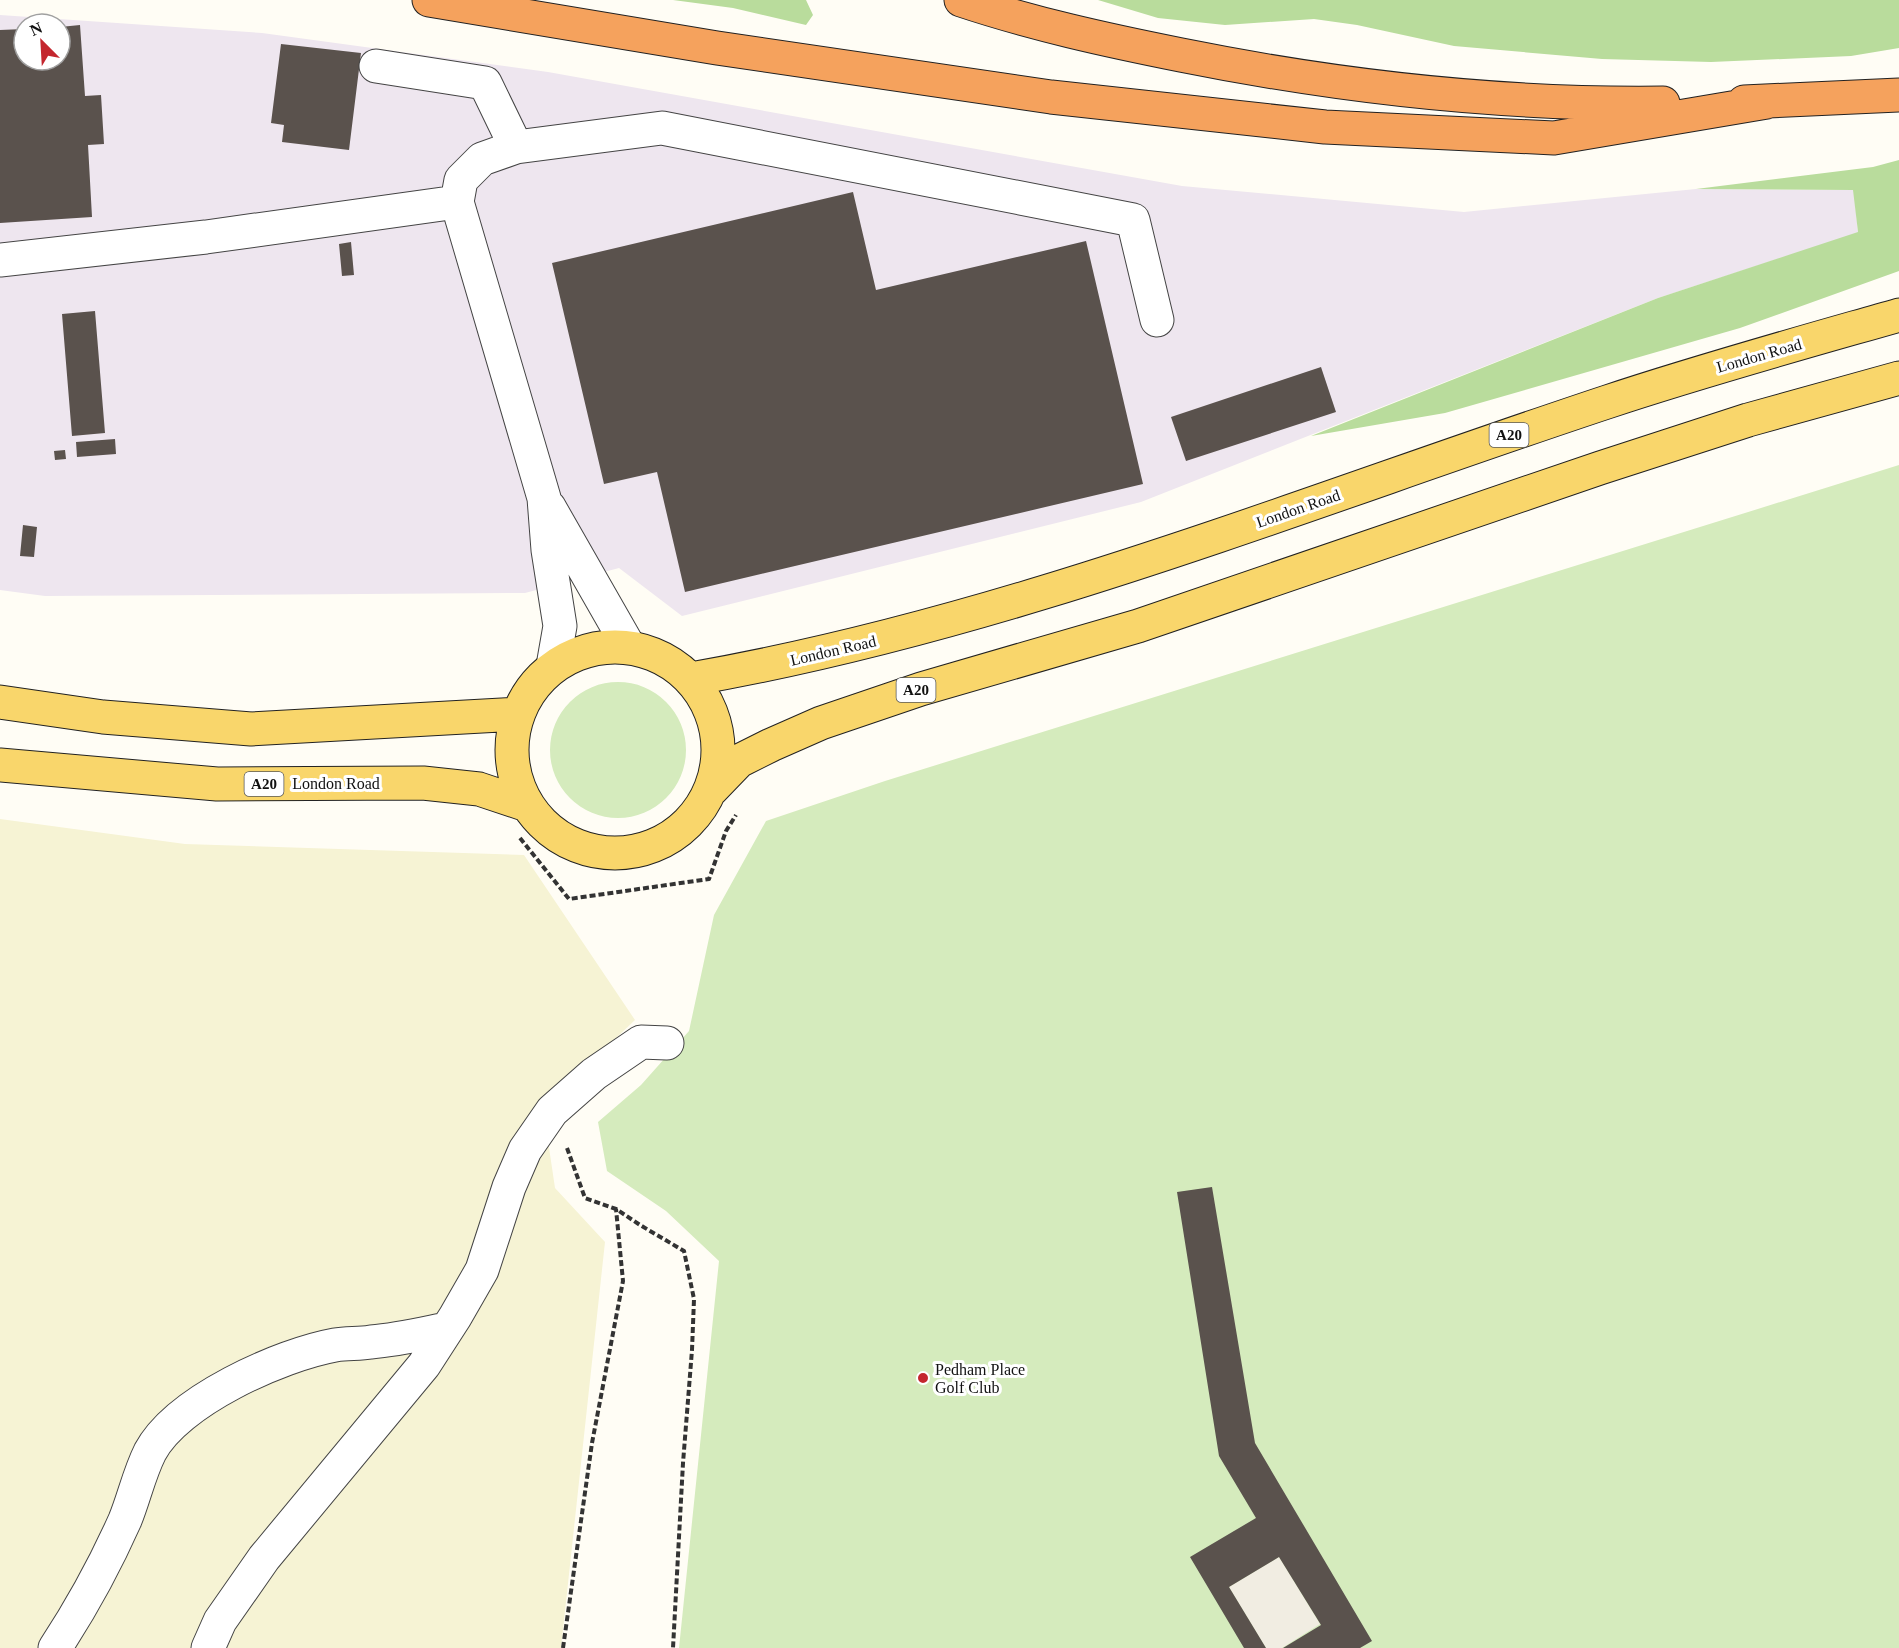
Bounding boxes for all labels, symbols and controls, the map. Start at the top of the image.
north arrow [12,12,72,72]
text: N [27,18,45,39]
street label: London Road [1715,335,1804,376]
road number: A20 [1490,423,1528,447]
street label: London Road [1254,486,1342,531]
street label: London Road [789,632,878,669]
road number: A20 [896,678,936,702]
road number: A20 [244,772,284,796]
street label: London Road [292,775,380,792]
place label: Pedham Place Golf Club [935,1361,1025,1396]
marker: Pedham Place Golf Club [916,1371,930,1385]

